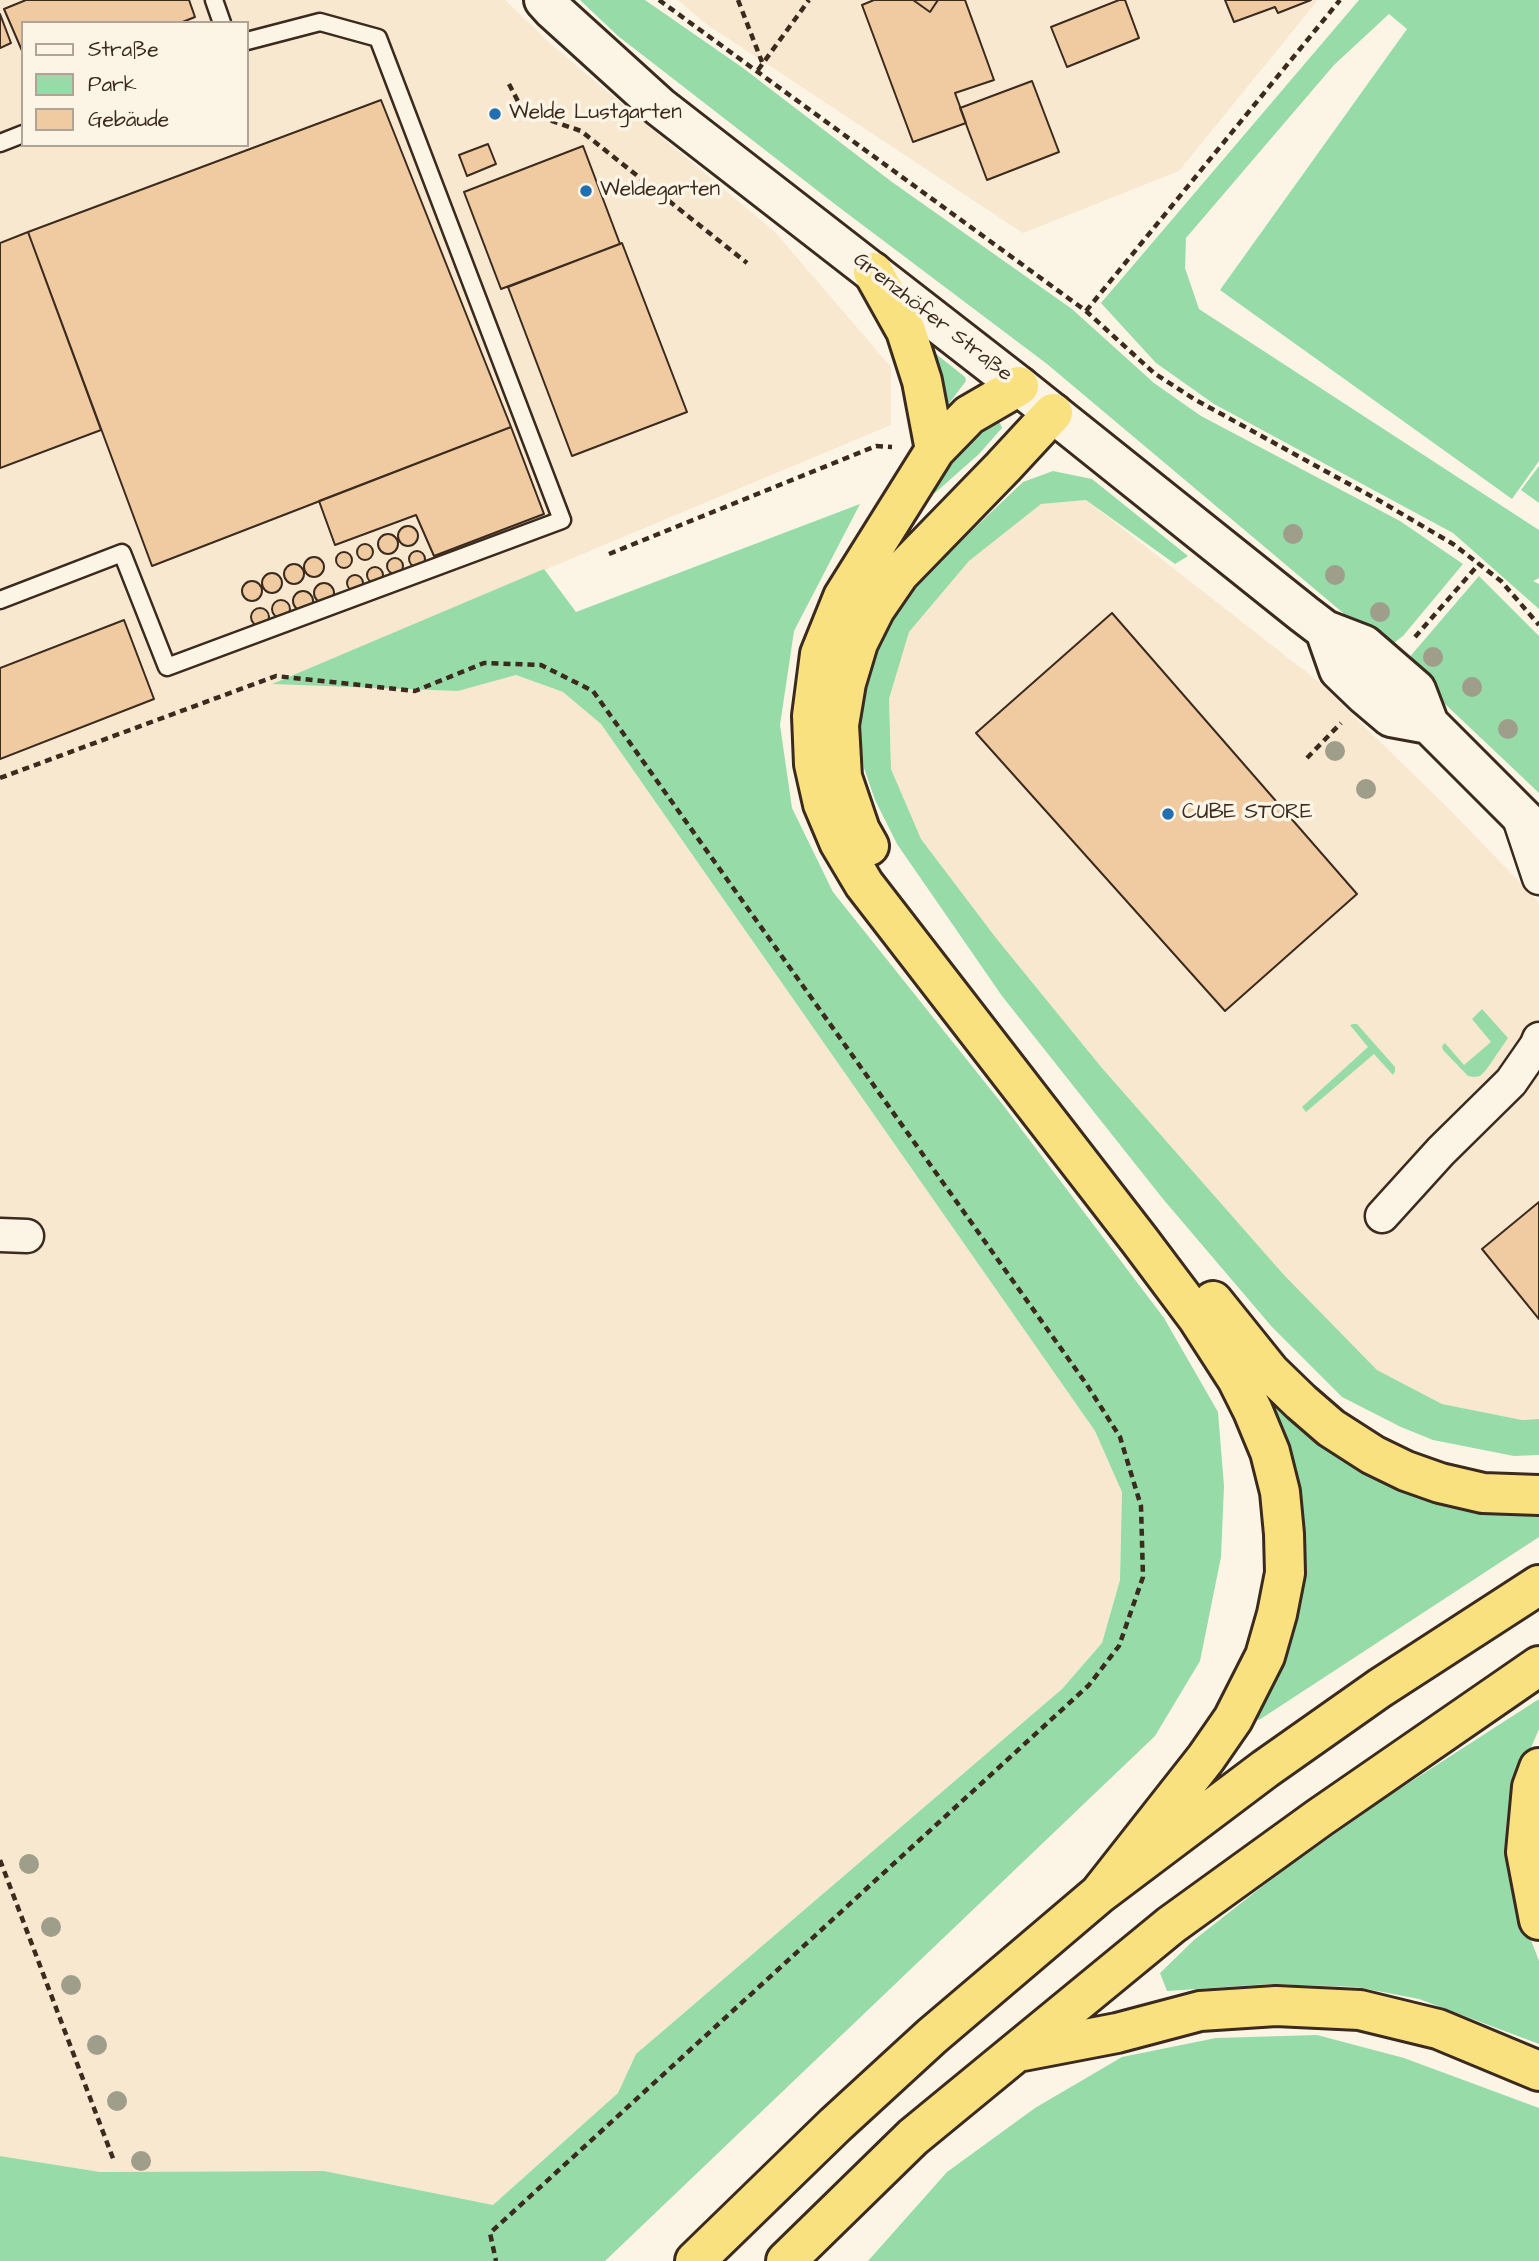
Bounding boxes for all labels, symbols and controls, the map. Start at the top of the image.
legend [21,21,248,147]
text: Straße [88,35,159,64]
text: Park [88,70,137,99]
place label: Welde Lustgarten [509,101,682,127]
text: Gebäude [88,105,169,134]
marker: Welde Lustgarten [487,106,503,122]
place label: Weldegarten [600,178,720,204]
marker: Weldegarten [578,183,594,199]
street label: Grenzhöfer Straße [847,248,1017,388]
place label: CUBE STORE [1182,801,1312,827]
marker: CUBE STORE [1160,806,1176,822]

